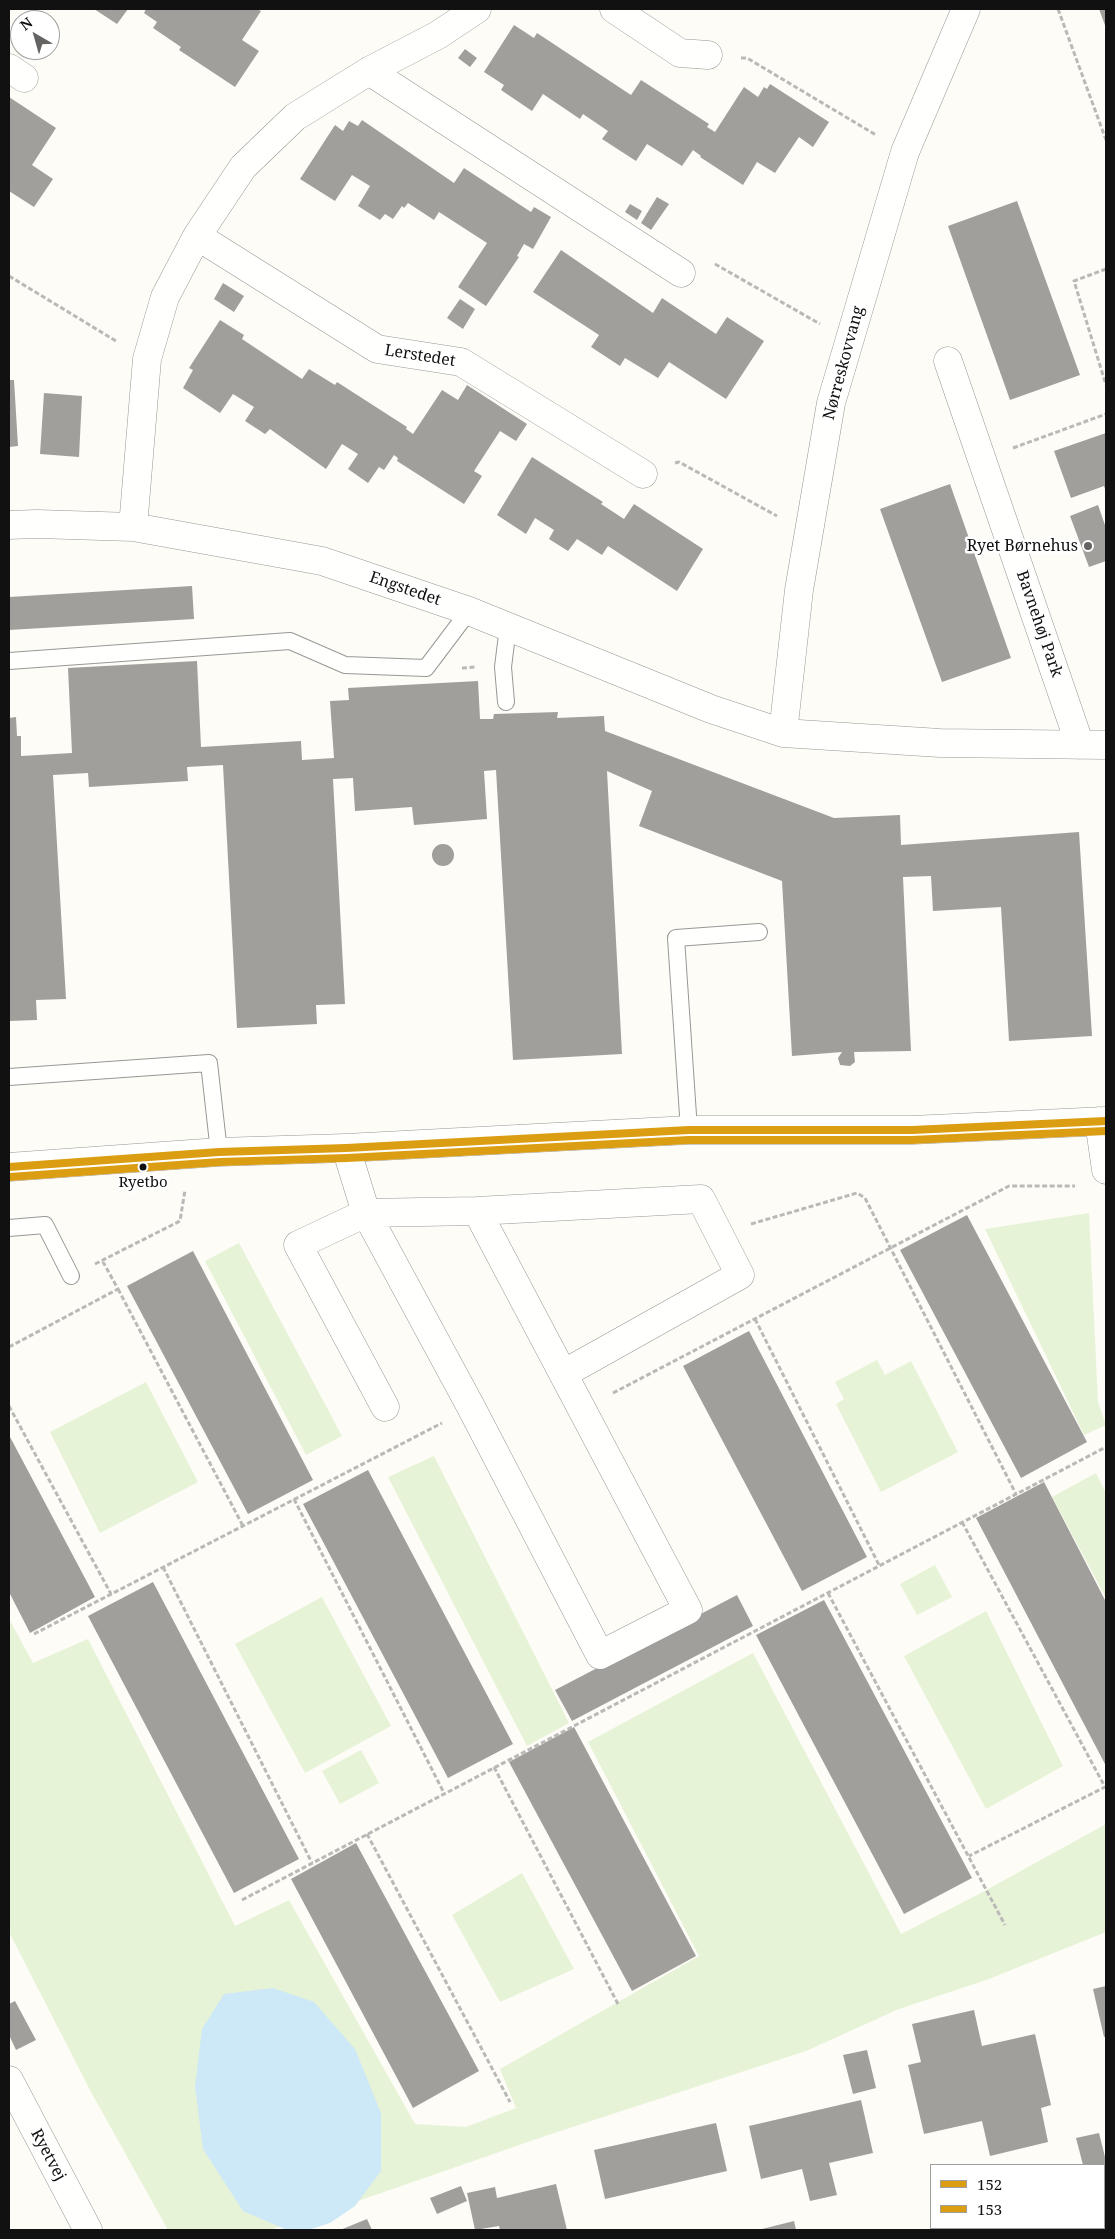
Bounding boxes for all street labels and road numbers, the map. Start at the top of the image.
street label: Nørreskovvang [820,304,868,422]
street label: Lerstedet [383,341,457,371]
street label: Engstedet [367,568,443,610]
street label: Bavnehøj Park [1012,568,1066,680]
street label: Ryetvej [26,2126,70,2184]

